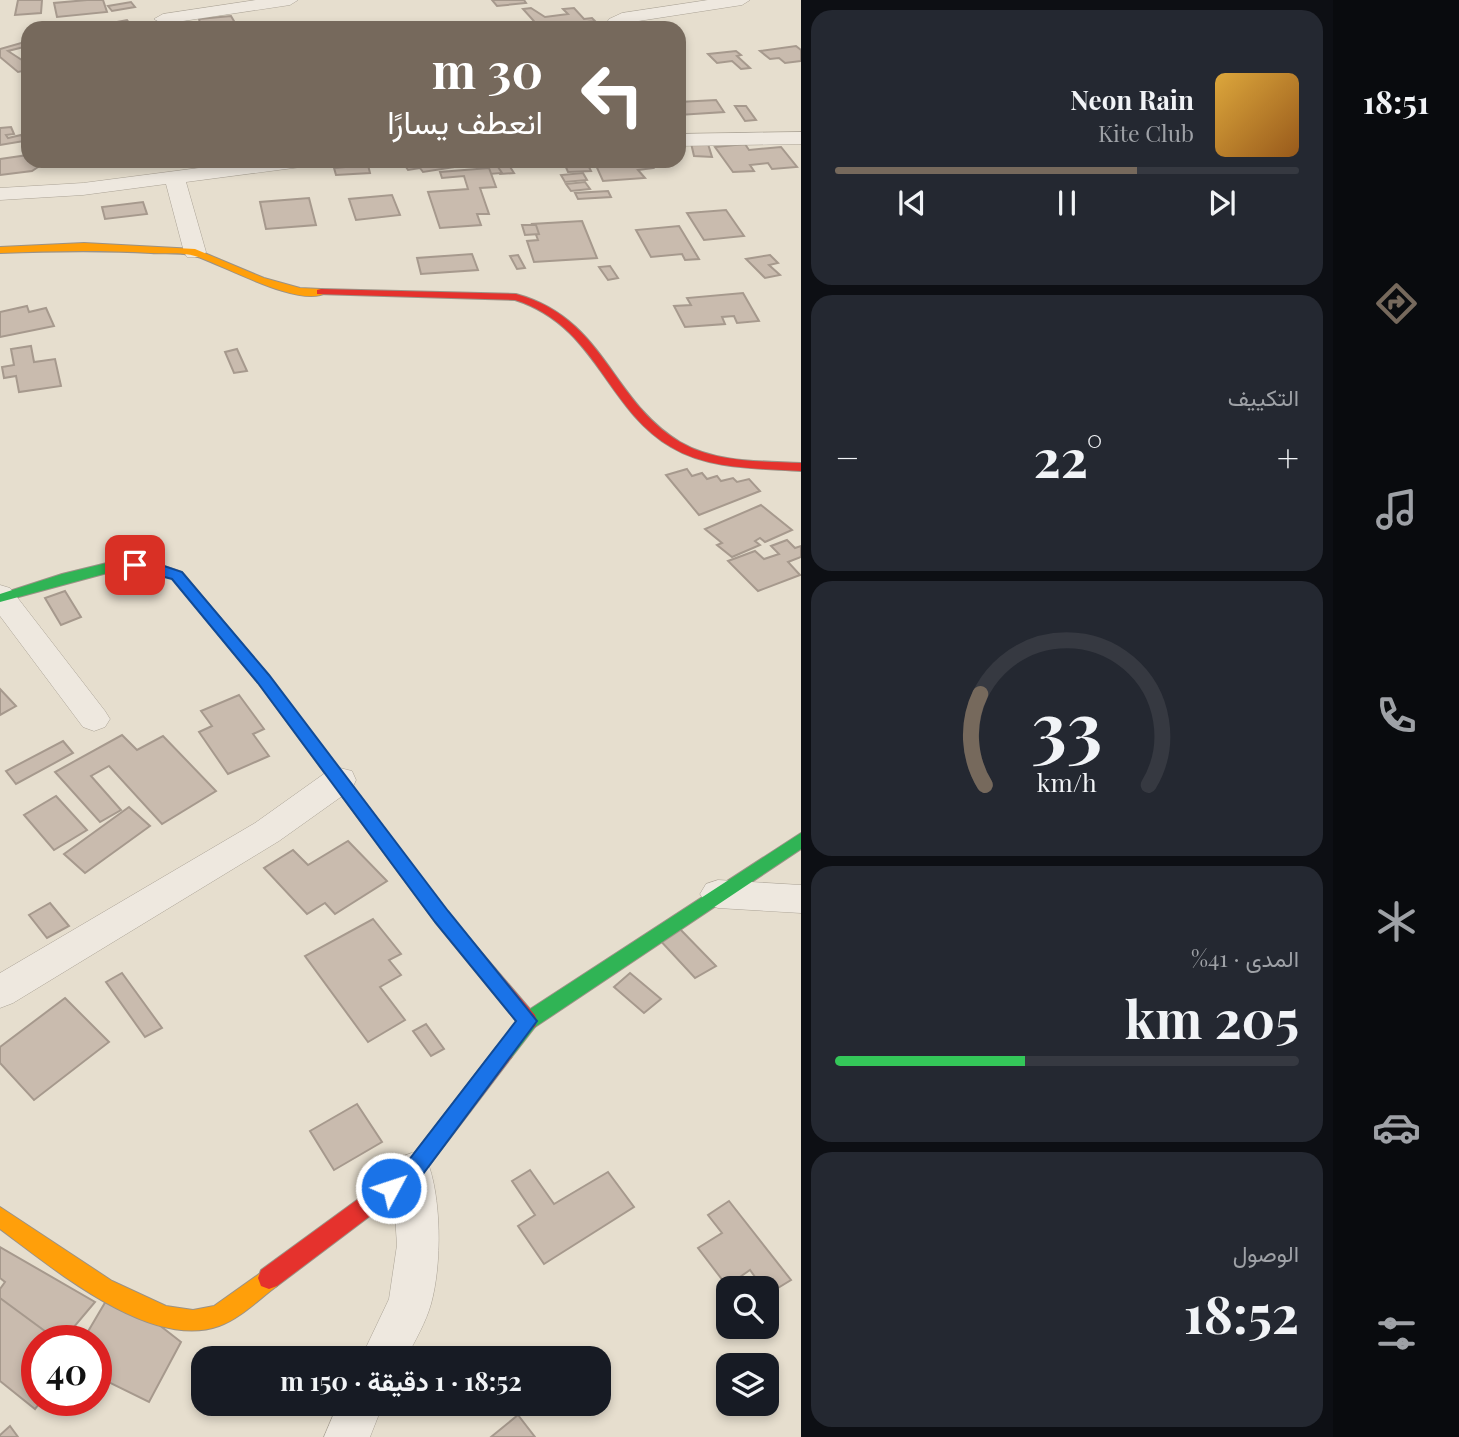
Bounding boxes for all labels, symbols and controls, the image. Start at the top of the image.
text: 30 m [432,36,543,101]
icon: left [567,49,658,140]
text: 18:51 [1363,79,1429,122]
text: Neon Rain [1070,82,1194,117]
text: انعطف يسارًا [387,99,543,142]
text: Kite Club [1098,117,1194,148]
icon: previous [893,184,931,222]
icon: pause [1048,184,1086,222]
icon: next [1203,184,1241,222]
icon: directions [1372,279,1421,328]
text: التكييف [1228,381,1299,412]
text: 22° [1034,422,1103,491]
text: − [835,431,860,482]
text: + [1277,431,1299,482]
icon: music [1372,485,1421,534]
pin [105,535,165,595]
icon: arrive [116,546,154,584]
text: 33 [1031,676,1103,773]
icon: phone [1372,691,1421,740]
text: km/h [1037,764,1097,797]
icon: climate [1372,897,1421,946]
text: المدى · 41% [1191,942,1299,973]
text: 205 km [1125,983,1299,1052]
icon: car [1372,1103,1421,1152]
position arrow [354,1151,428,1225]
text: الوصول [1233,1237,1299,1268]
map controls [716,1276,779,1416]
button: search [716,1276,779,1339]
text: 18:52 [1184,1278,1299,1347]
icon: filters [1372,1309,1421,1358]
speed limit sign: 40 [21,1325,112,1416]
button: layers [716,1353,779,1416]
text: 18:52 · 1 دقيقة · 150 m [280,1363,522,1398]

